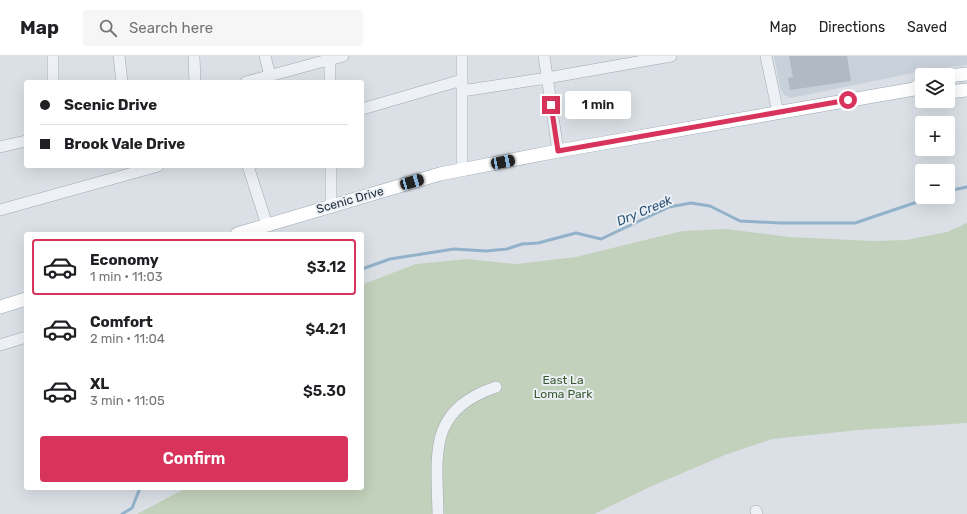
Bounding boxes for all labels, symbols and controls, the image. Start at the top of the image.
search box [83,10,363,46]
text: Map [20,16,59,39]
icon: search [97,17,119,39]
text: Search here [129,19,213,37]
text: Map [770,19,797,36]
text: Directions [819,19,885,36]
text: Saved [907,19,947,36]
map controls [915,68,955,204]
button: layers [915,68,955,108]
callout: 1 min [565,91,631,119]
route start [839,91,857,109]
text: Scenic Drive [64,96,157,114]
route end [542,96,560,114]
text: 1 min [582,97,614,112]
button: + [915,116,955,156]
text: Brook Vale Drive [64,135,185,153]
car [490,154,516,170]
button: − [915,164,955,204]
car [399,173,425,191]
street label: Scenic Drive [315,184,386,216]
water label: Dry Creek [614,192,674,229]
icon: car [42,249,78,285]
text: Economy [90,251,159,269]
text: $3.12 [307,258,346,276]
text: 1 min · 11:03 [90,269,163,284]
icon: car [42,311,78,347]
text: Comfort [90,313,153,331]
text: $4.21 [305,320,346,338]
text: 2 min · 11:04 [90,331,165,346]
icon: car [42,373,78,409]
park label: East La Loma Park [534,373,593,401]
text: XL [90,375,109,393]
text: $5.30 [303,382,346,400]
text: 3 min · 11:05 [90,393,165,408]
button: Confirm [40,436,348,482]

